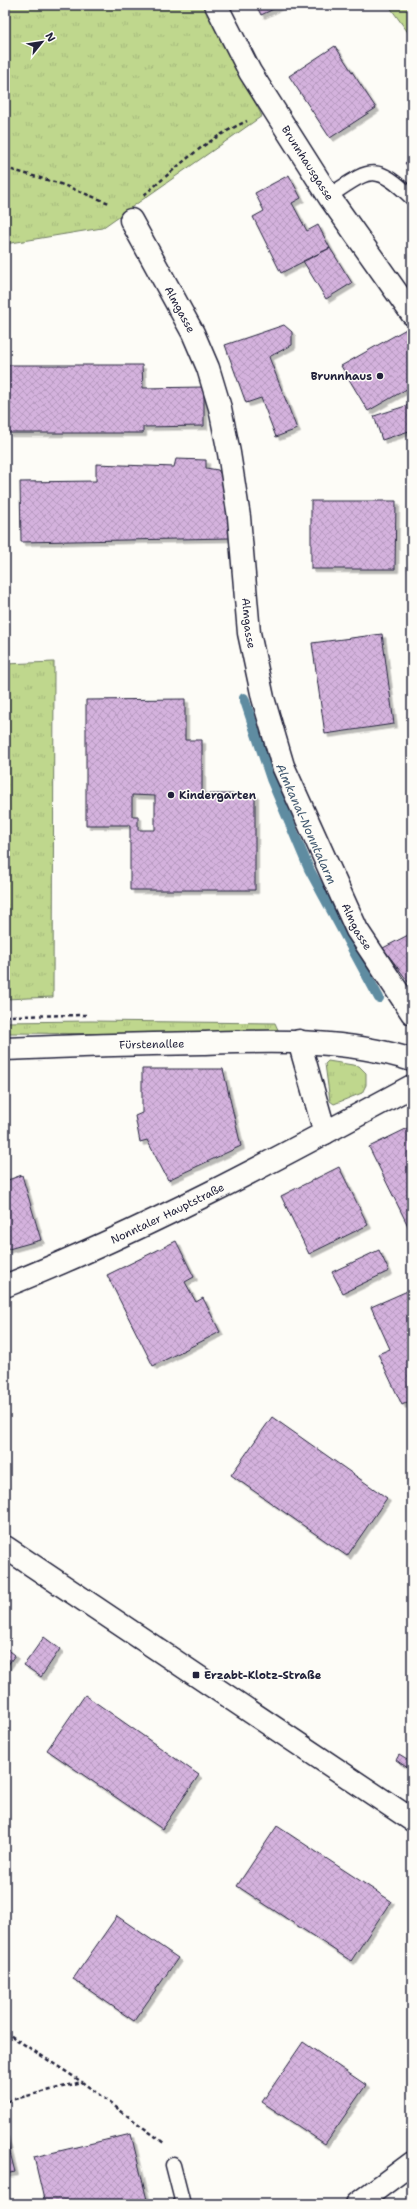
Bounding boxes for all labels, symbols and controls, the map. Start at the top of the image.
north arrow [22,22,62,62]
text: N [42,30,59,45]
street label: Brunnhausgasse [278,123,337,204]
street label: Almgasse [161,283,199,335]
place label: Brunnhaus [311,369,372,384]
marker: Brunnhaus [375,371,385,381]
street label: Almgasse [238,597,260,650]
water label: Almkanal-Nonntalarm [272,761,340,887]
place label: Kindergarten [179,788,257,803]
marker: Kindergarten [166,790,176,800]
street label: Almgasse [338,901,376,953]
street label: Fürstenallee [119,1036,185,1052]
street label: Nonntaler Hauptstraße [108,1179,227,1247]
place label: Erzabt-Klotz-Straße [204,1668,322,1683]
marker: Erzabt-Klotz-Straße [191,1670,201,1680]

